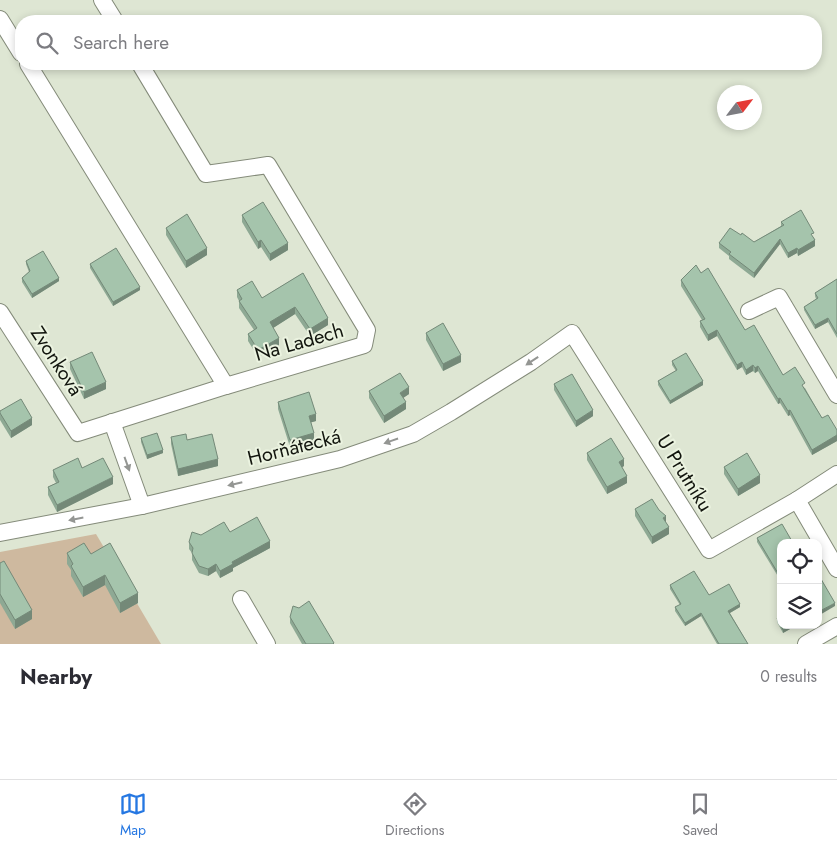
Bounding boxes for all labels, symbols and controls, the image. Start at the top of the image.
search box [15,15,822,70]
icon: search [33,29,61,57]
text: Search here [73,29,169,56]
north arrow [717,85,762,130]
street label: Na Ladech [251,316,347,369]
street label: Zvonková [23,321,90,402]
one-way arrow [525,356,539,366]
street label: Horňátecká [244,422,344,473]
street label: U Prutníku [649,429,720,517]
one-way arrow [384,438,399,445]
one-way arrow [123,457,131,472]
one-way arrow [227,480,242,488]
one-way arrow [68,515,84,523]
map controls [777,539,822,629]
button: locate [777,539,822,584]
button: layers [777,584,822,629]
text: Nearby [20,662,92,692]
text: 0 results [760,665,817,688]
tab: Map [119,790,147,840]
tab: Directions [385,790,444,840]
tab: Saved [682,790,718,840]

